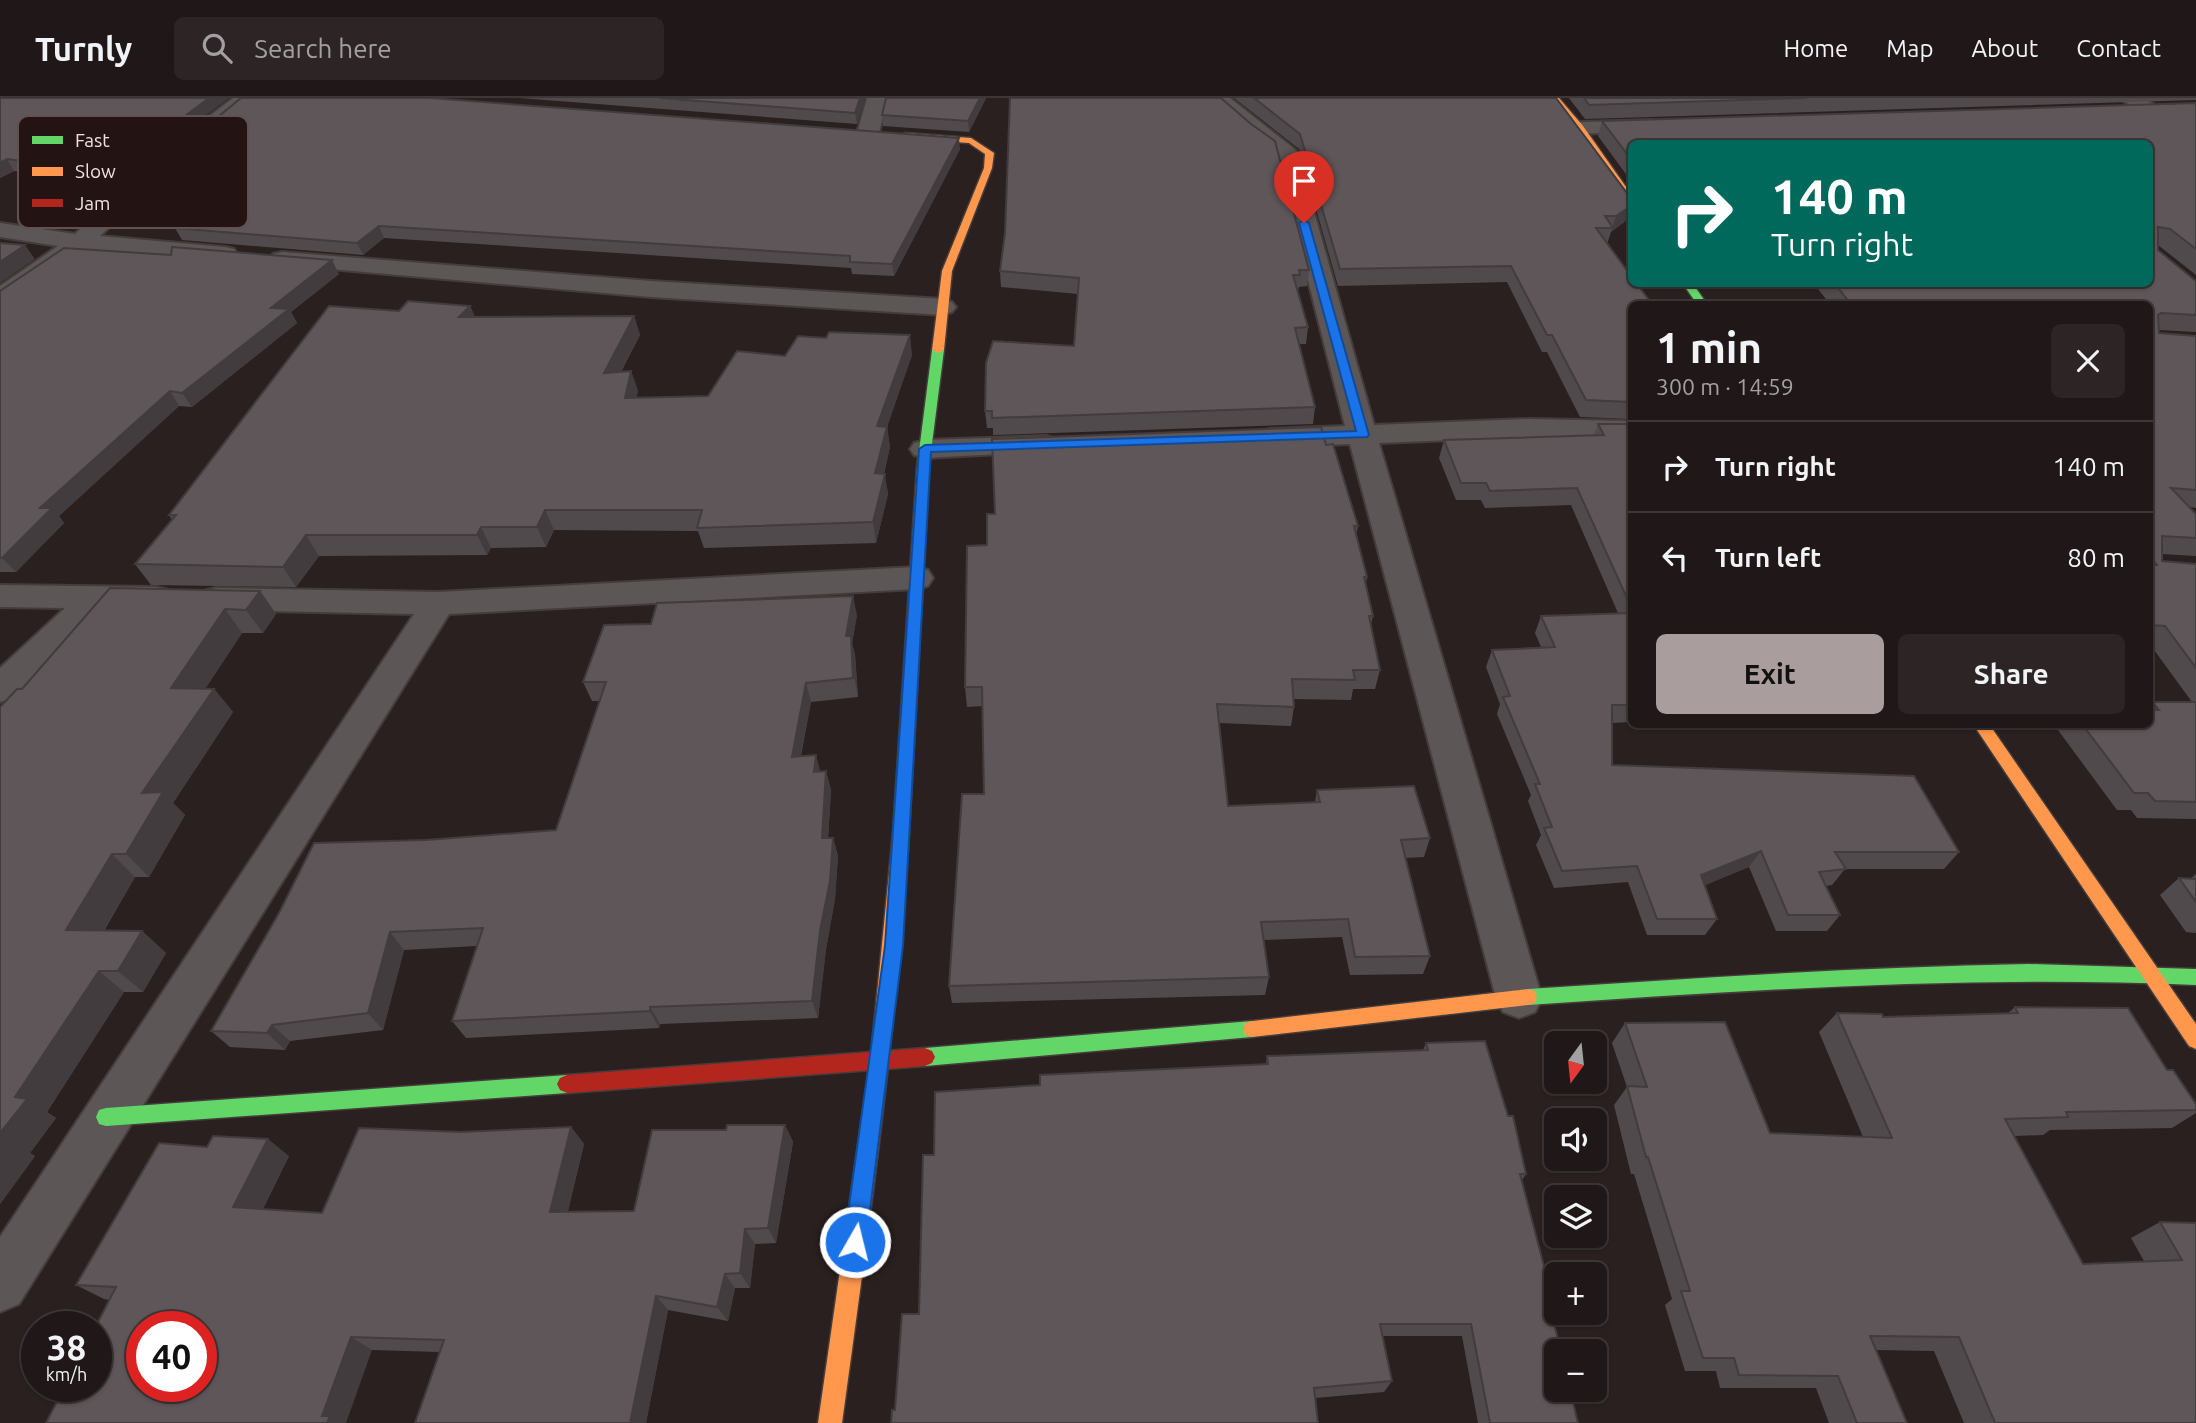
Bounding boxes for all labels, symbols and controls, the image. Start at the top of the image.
search box [174,17,664,80]
icon: search [198,29,236,67]
text: Turnly [35,30,132,67]
text: Search here [254,34,392,63]
text: Home [1783,35,1848,62]
text: Map [1886,35,1933,62]
text: About [1971,35,2038,62]
text: Contact [2076,35,2161,62]
legend [18,116,248,228]
text: Fast [75,129,110,151]
pin [1274,151,1334,223]
text: Slow [75,160,116,182]
icon: arrive [1285,162,1323,200]
icon: right [1656,168,1747,259]
text: 140 m [1771,168,1908,223]
text: Jam [75,192,111,214]
text: Turn right [1771,226,1913,262]
text: 1 min [1656,324,1762,371]
button: close [2051,324,2125,398]
text: 300 m · 14:59 [1656,374,1794,399]
icon: right [1656,448,1694,486]
text: Turn right [1715,452,1836,481]
text: 140 m [2053,452,2125,481]
icon: left [1656,539,1694,577]
text: Turn left [1715,543,1821,572]
text: 80 m [2067,543,2125,572]
button: Exit [1656,634,1884,714]
button: Share [1898,634,2125,714]
north arrow [1544,1031,1606,1094]
map controls [1544,1031,1607,1402]
button: sound [1544,1108,1607,1171]
button: layers [1544,1185,1607,1248]
position arrow [818,1205,892,1279]
button: + [1544,1262,1607,1325]
speed limit sign: 40 [126,1311,217,1402]
text: 38 [47,1327,86,1367]
button: − [1544,1339,1607,1402]
text: km/h [46,1364,87,1384]

